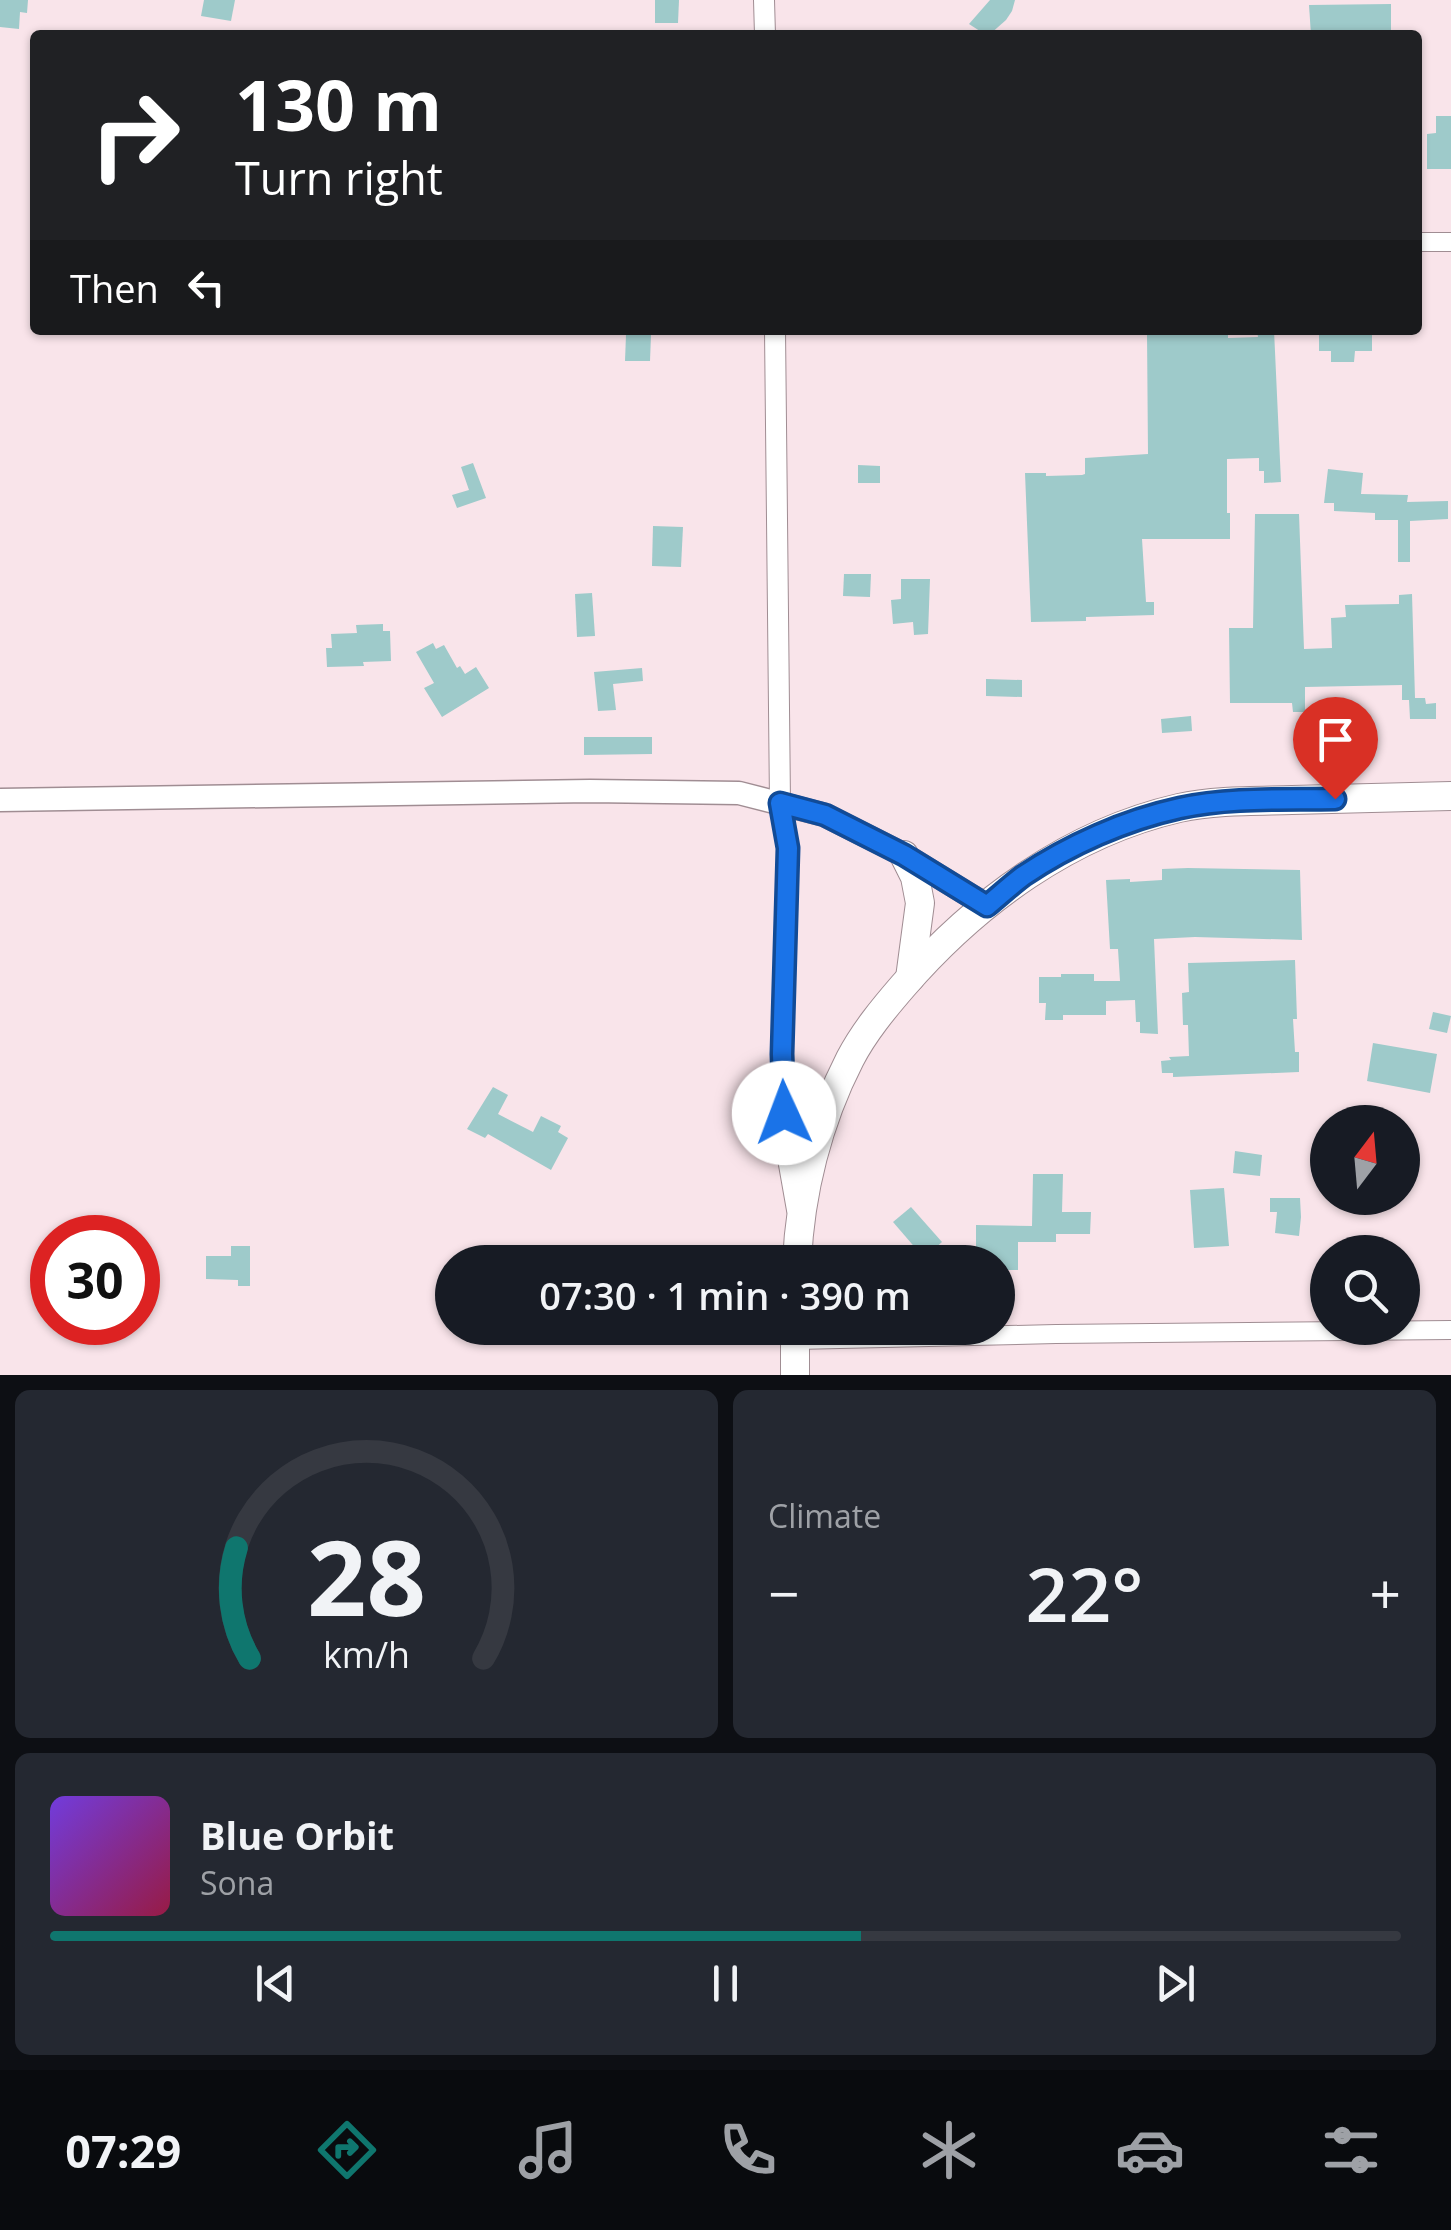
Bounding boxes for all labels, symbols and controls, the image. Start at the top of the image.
text: 130 m [235,56,442,152]
icon: right [70,70,200,200]
text: Turn right [235,147,443,208]
icon: left [179,260,234,315]
text: Then [70,262,159,314]
pin [1293,697,1378,800]
icon: arrive [1308,712,1363,767]
position arrow [732,1061,836,1165]
north arrow [1310,1105,1420,1215]
map controls [1310,1105,1420,1345]
speed limit sign: 30 [30,1215,160,1345]
button: search [1310,1235,1420,1345]
text: 07:30 · 1 min · 390 m [539,1269,911,1321]
text: Climate [768,1494,881,1537]
text: 28 [307,1505,426,1646]
text: 22° [1026,1542,1143,1644]
text: − [768,1555,799,1630]
text: + [1370,1555,1401,1630]
text: km/h [323,1630,410,1678]
text: Blue Orbit [200,1809,394,1861]
text: Sona [200,1861,274,1904]
icon: previous [248,1956,303,2011]
icon: pause [698,1956,753,2011]
icon: next [1148,1956,1203,2011]
icon: directions [312,2115,382,2185]
icon: music [513,2115,583,2185]
icon: phone [713,2115,783,2185]
icon: climate [914,2115,984,2185]
icon: car [1115,2115,1185,2185]
icon: filters [1316,2115,1386,2185]
text: 07:29 [65,2120,181,2181]

